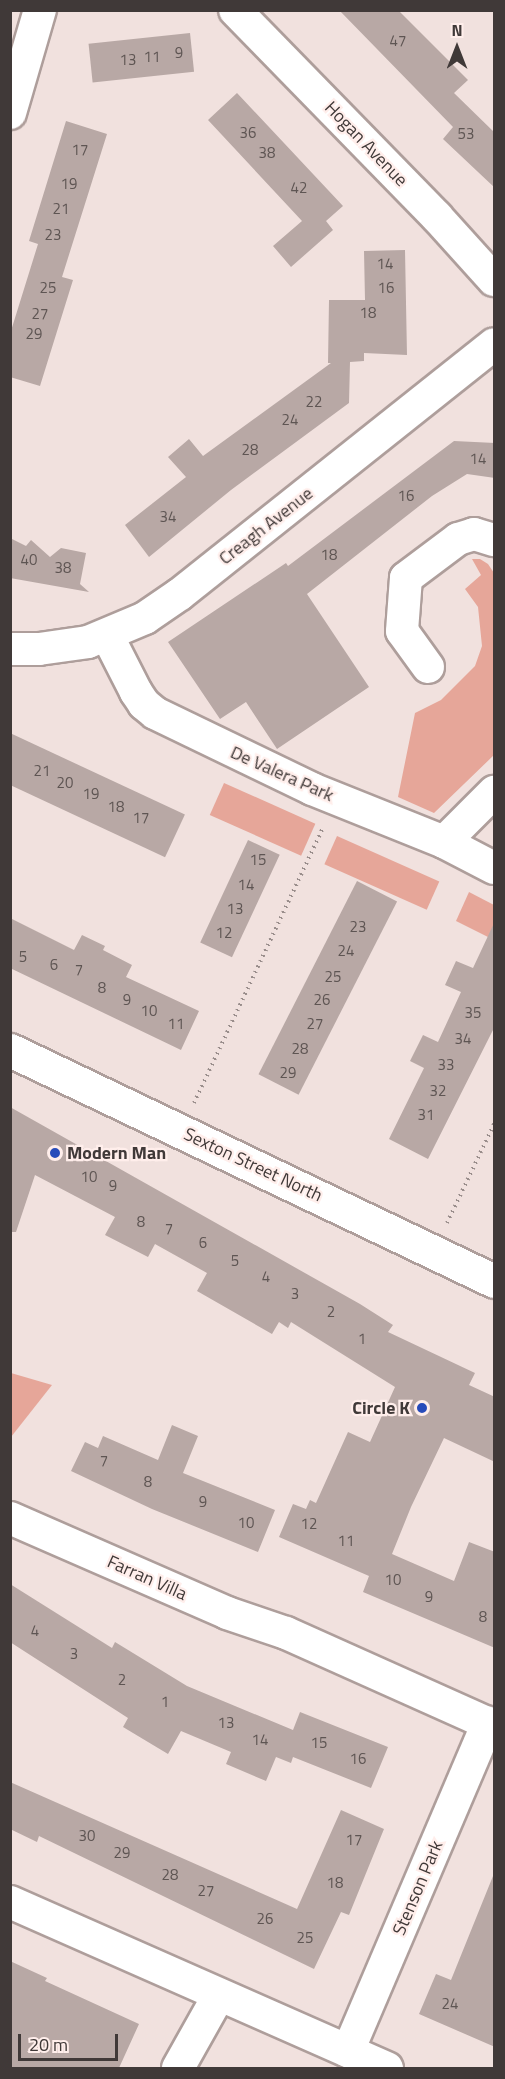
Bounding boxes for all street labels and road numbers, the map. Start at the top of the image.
street label: Hogan Avenue [320,97,412,191]
street label: Creagh Avenue [215,483,317,569]
street label: De Valera Park [227,742,337,806]
street label: Sexton Street North [180,1123,326,1207]
street label: Farran Villa [104,1551,190,1605]
street label: Stenson Park [388,1837,448,1939]

